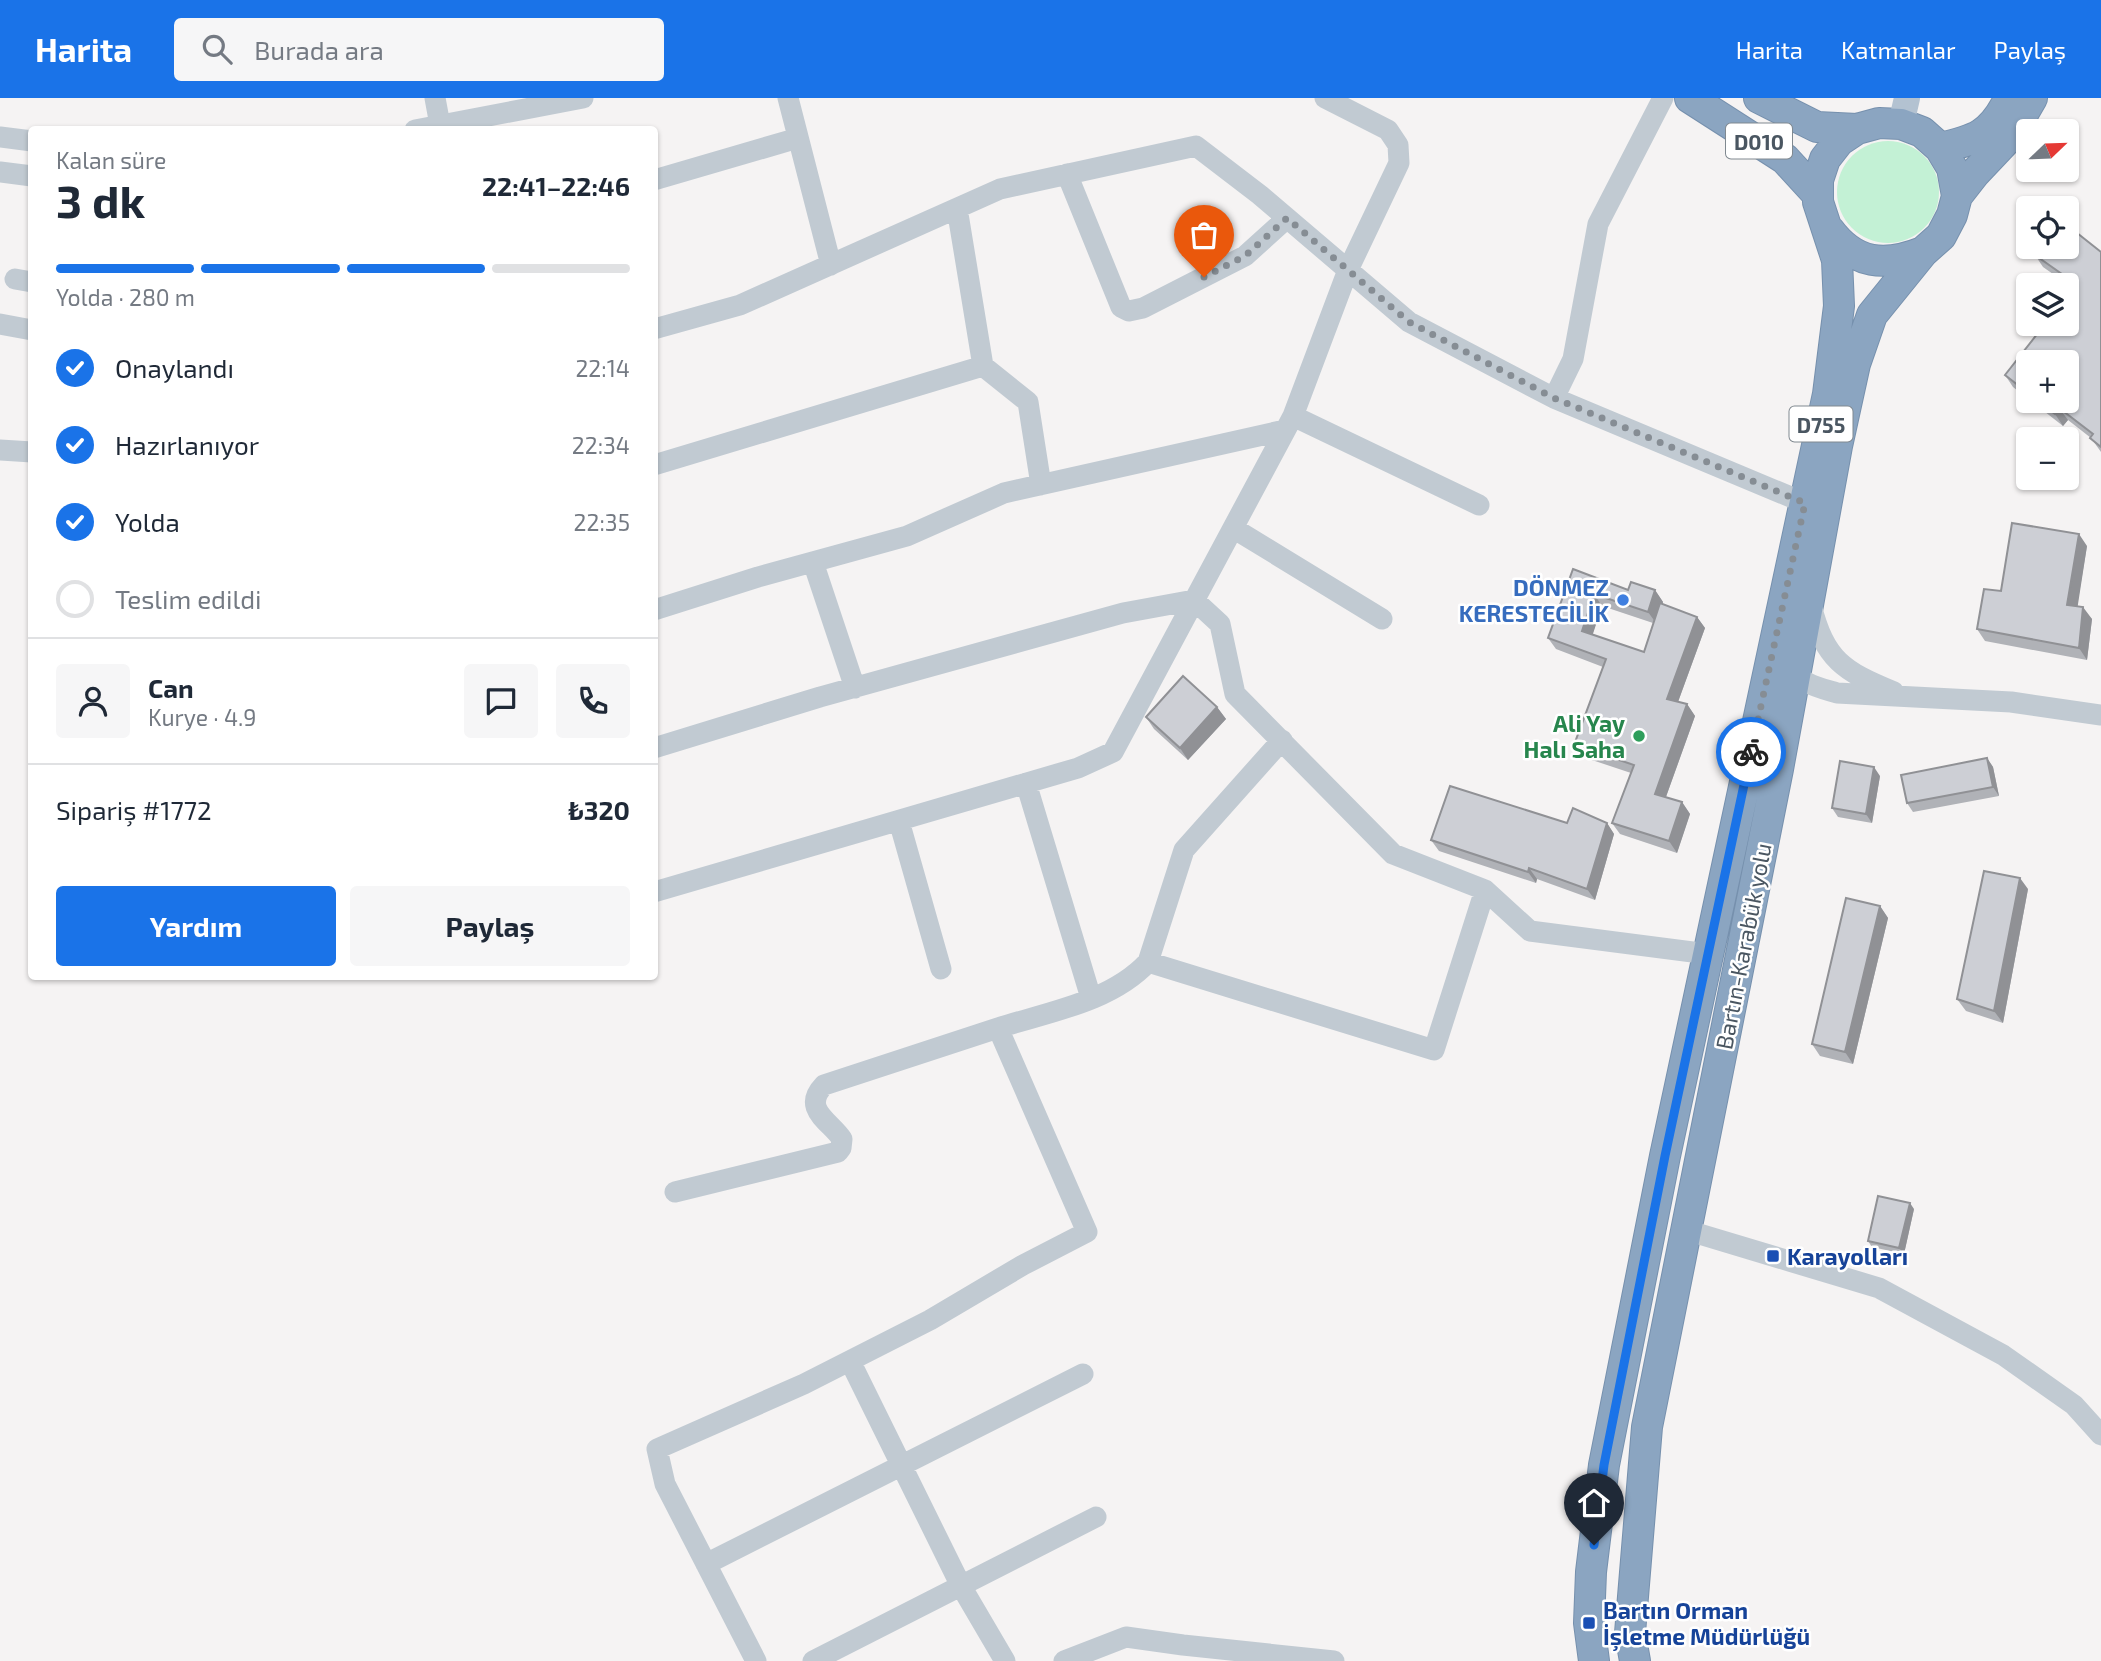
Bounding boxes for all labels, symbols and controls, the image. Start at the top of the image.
search box [174,18,664,81]
text: Harita [35,29,132,69]
icon: search [198,30,236,68]
text: Burada ara [254,34,384,65]
text: Harita [1736,35,1803,64]
text: Katmanlar [1841,35,1956,64]
text: Paylaş [1994,35,2066,64]
north arrow [2016,119,2079,182]
map controls [2016,119,2079,490]
road number: D010 [1726,124,1792,158]
text: Kalan süre [56,146,166,174]
text: 22:41–22:46 [482,170,630,201]
text: 3 dk [56,172,145,227]
button: locate [2016,196,2079,259]
pin [1174,205,1234,277]
icon: bag [1185,216,1223,254]
button: layers [2016,273,2079,336]
text: Yolda · 280 m [56,283,195,311]
icon: check [56,349,94,387]
button: + [2016,350,2079,413]
text: Onaylandı [115,352,234,383]
text: 22:14 [575,354,630,382]
road number: D755 [1790,406,1853,442]
icon: check [56,426,94,464]
button: − [2016,427,2079,490]
text: Hazırlanıyor [115,429,259,460]
text: 22:34 [572,431,630,459]
icon: check [56,503,94,541]
text: Yolda [115,506,180,537]
text: 22:35 [574,508,630,536]
place label: DÖNMEZ KERESTECİLİK [1459,573,1609,627]
text: Teslim edildi [115,583,262,614]
marker: DÖNMEZ KERESTECİLİK [1615,592,1631,608]
button: person [56,664,130,738]
button: chat [464,664,538,738]
button: phone [556,664,630,738]
text: Can [148,672,194,703]
text: Kurye · 4.9 [148,703,256,731]
place label: Ali Yay Halı Saha [1524,709,1625,763]
courier [1716,717,1786,787]
marker: Ali Yay Halı Saha [1631,728,1647,744]
icon: bike [1732,733,1770,771]
text: Sipariş #1772 [56,794,212,825]
text: ₺320 [568,794,630,825]
street label: Bartın-Karabük yolu [1709,840,1777,1052]
button: Yardım [56,886,336,966]
button: Paylaş [350,886,630,966]
place label: Karayolları [1787,1242,1908,1270]
marker: Karayolları [1765,1248,1781,1264]
pin [1564,1473,1624,1545]
icon: home [1575,1484,1613,1522]
place label: Bartın Orman İşletme Müdürlüğü [1603,1596,1810,1652]
marker: Bartın Orman İşletme Müdürlüğü [1581,1615,1597,1631]

